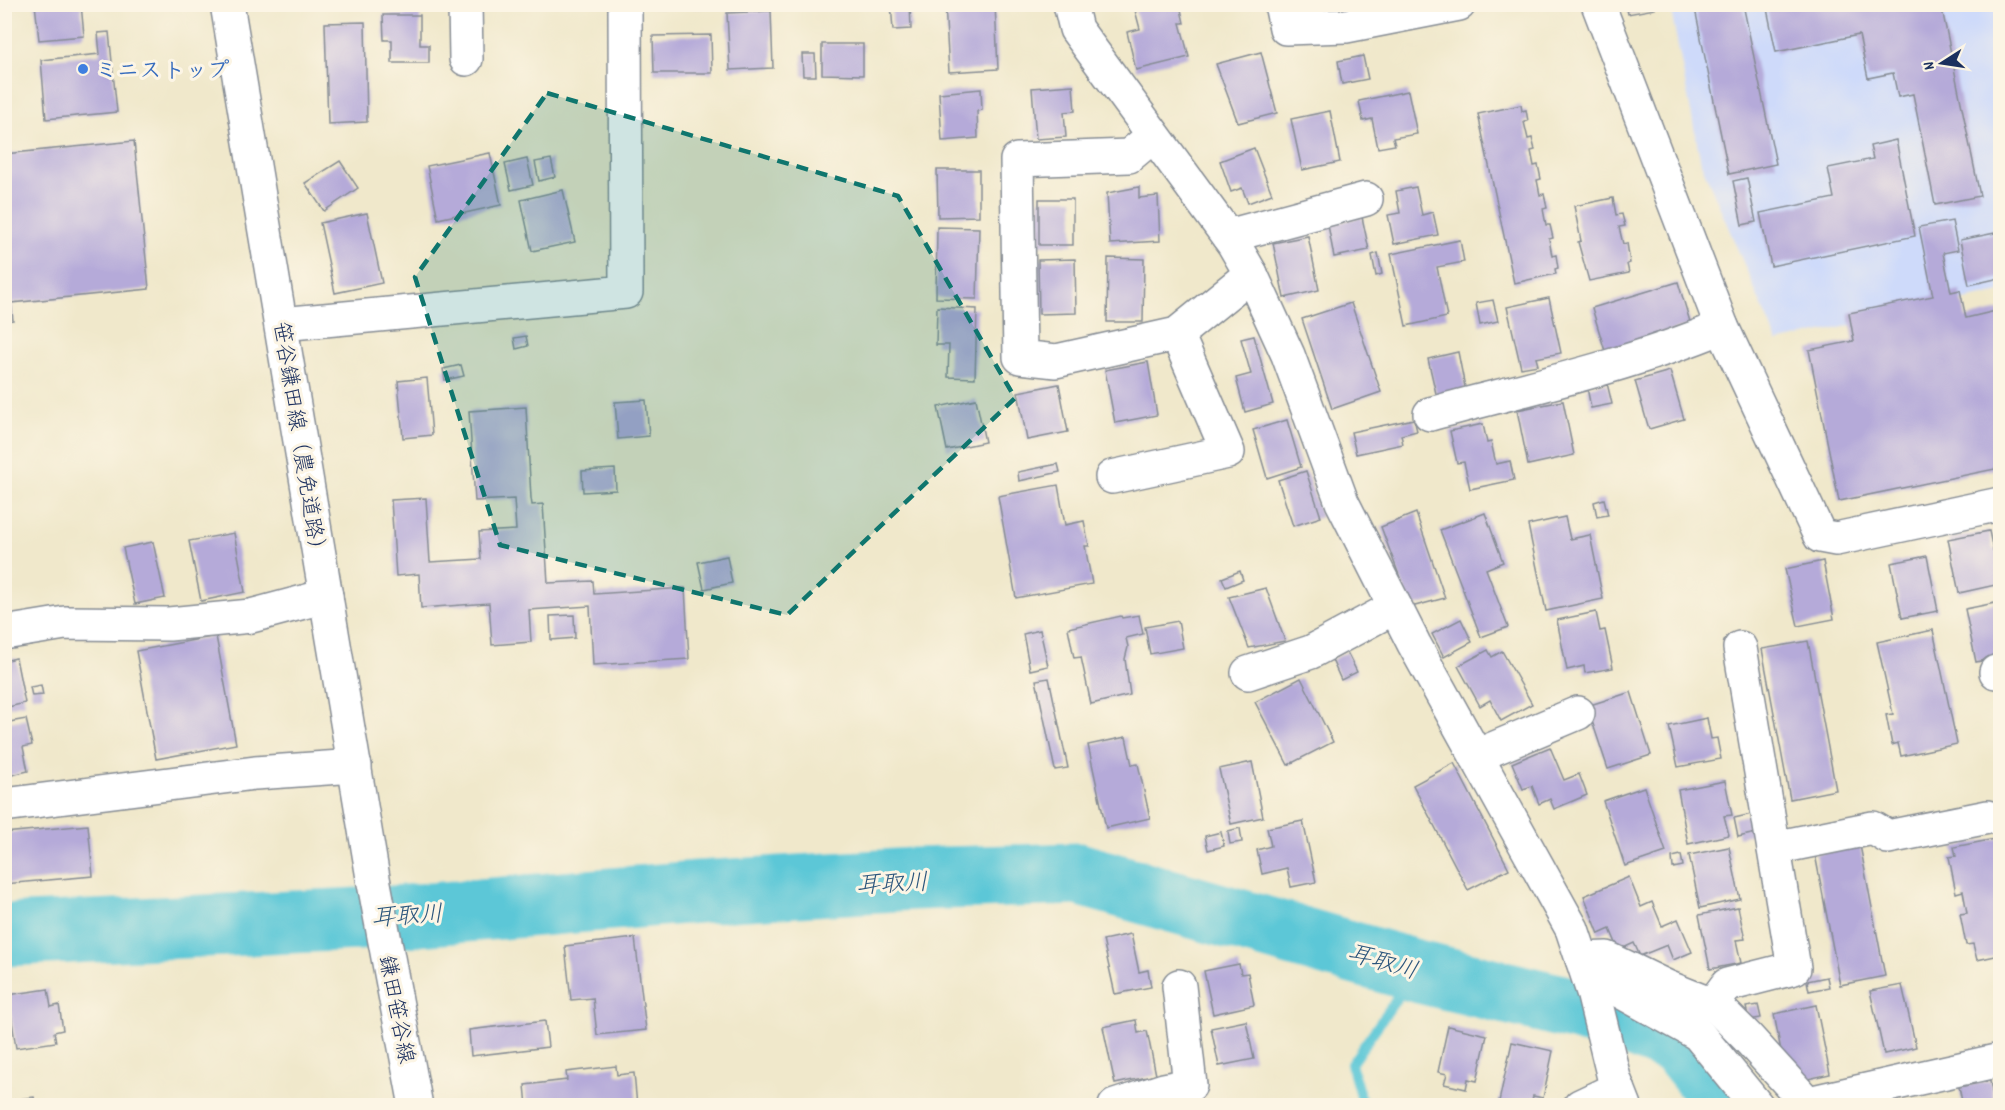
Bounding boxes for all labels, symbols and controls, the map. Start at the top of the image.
north arrow [1912,33,1972,93]
place label: ミニストップ [95,57,229,88]
text: N [1918,59,1942,72]
marker: ミニストップ [76,62,90,76]
street label: 笹谷鎌田線（農免道路） [263,320,332,563]
water label: 耳取川 [855,867,929,905]
water label: 耳取川 [370,899,444,937]
water label: 耳取川 [1343,938,1421,990]
street label: 鎌田笹谷線 [369,953,420,1067]

